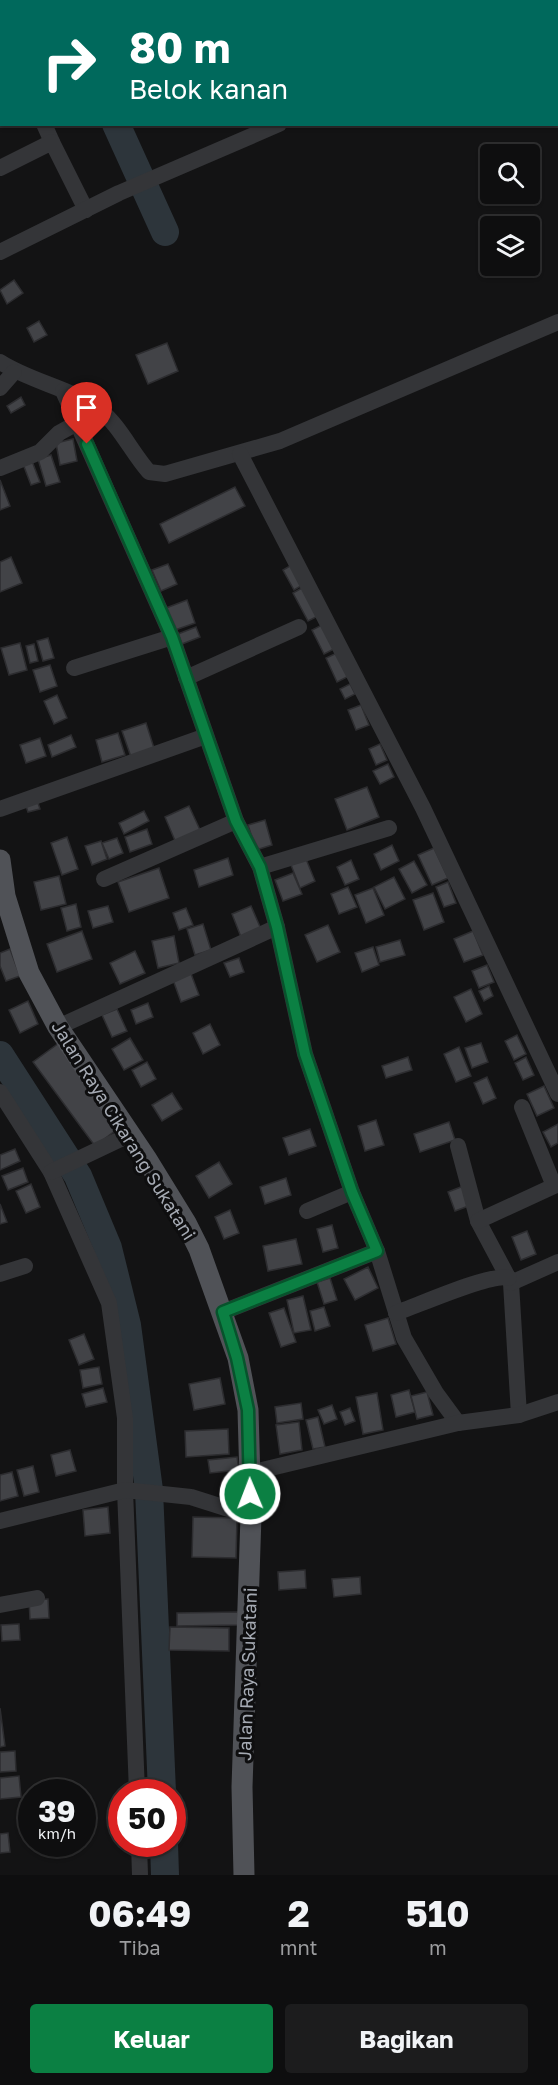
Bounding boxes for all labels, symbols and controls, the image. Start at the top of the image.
text: 80 m [129,22,230,72]
icon: right [30,24,108,102]
text: Belok kanan [129,73,288,105]
map controls [480,144,540,276]
button: search [480,144,540,204]
button: layers [480,216,540,276]
pin [61,382,112,444]
icon: arrive [70,391,103,424]
street label: Jalan Raya Cikarang Sukatani [47,1016,201,1244]
position arrow [218,1462,282,1526]
street label: Jalan Raya Sukatani [233,1587,261,1761]
speed limit sign: 50 [108,1779,186,1857]
text: 39 [38,1793,76,1829]
text: km/h [38,1824,76,1842]
text: 06:49 [88,1892,191,1935]
text: 2 [288,1892,310,1935]
text: 510 [406,1892,470,1935]
text: Tiba [119,1935,161,1959]
text: mnt [280,1935,318,1959]
text: m [429,1935,447,1959]
button: Keluar [30,2004,273,2073]
button: Bagikan [285,2004,528,2073]

